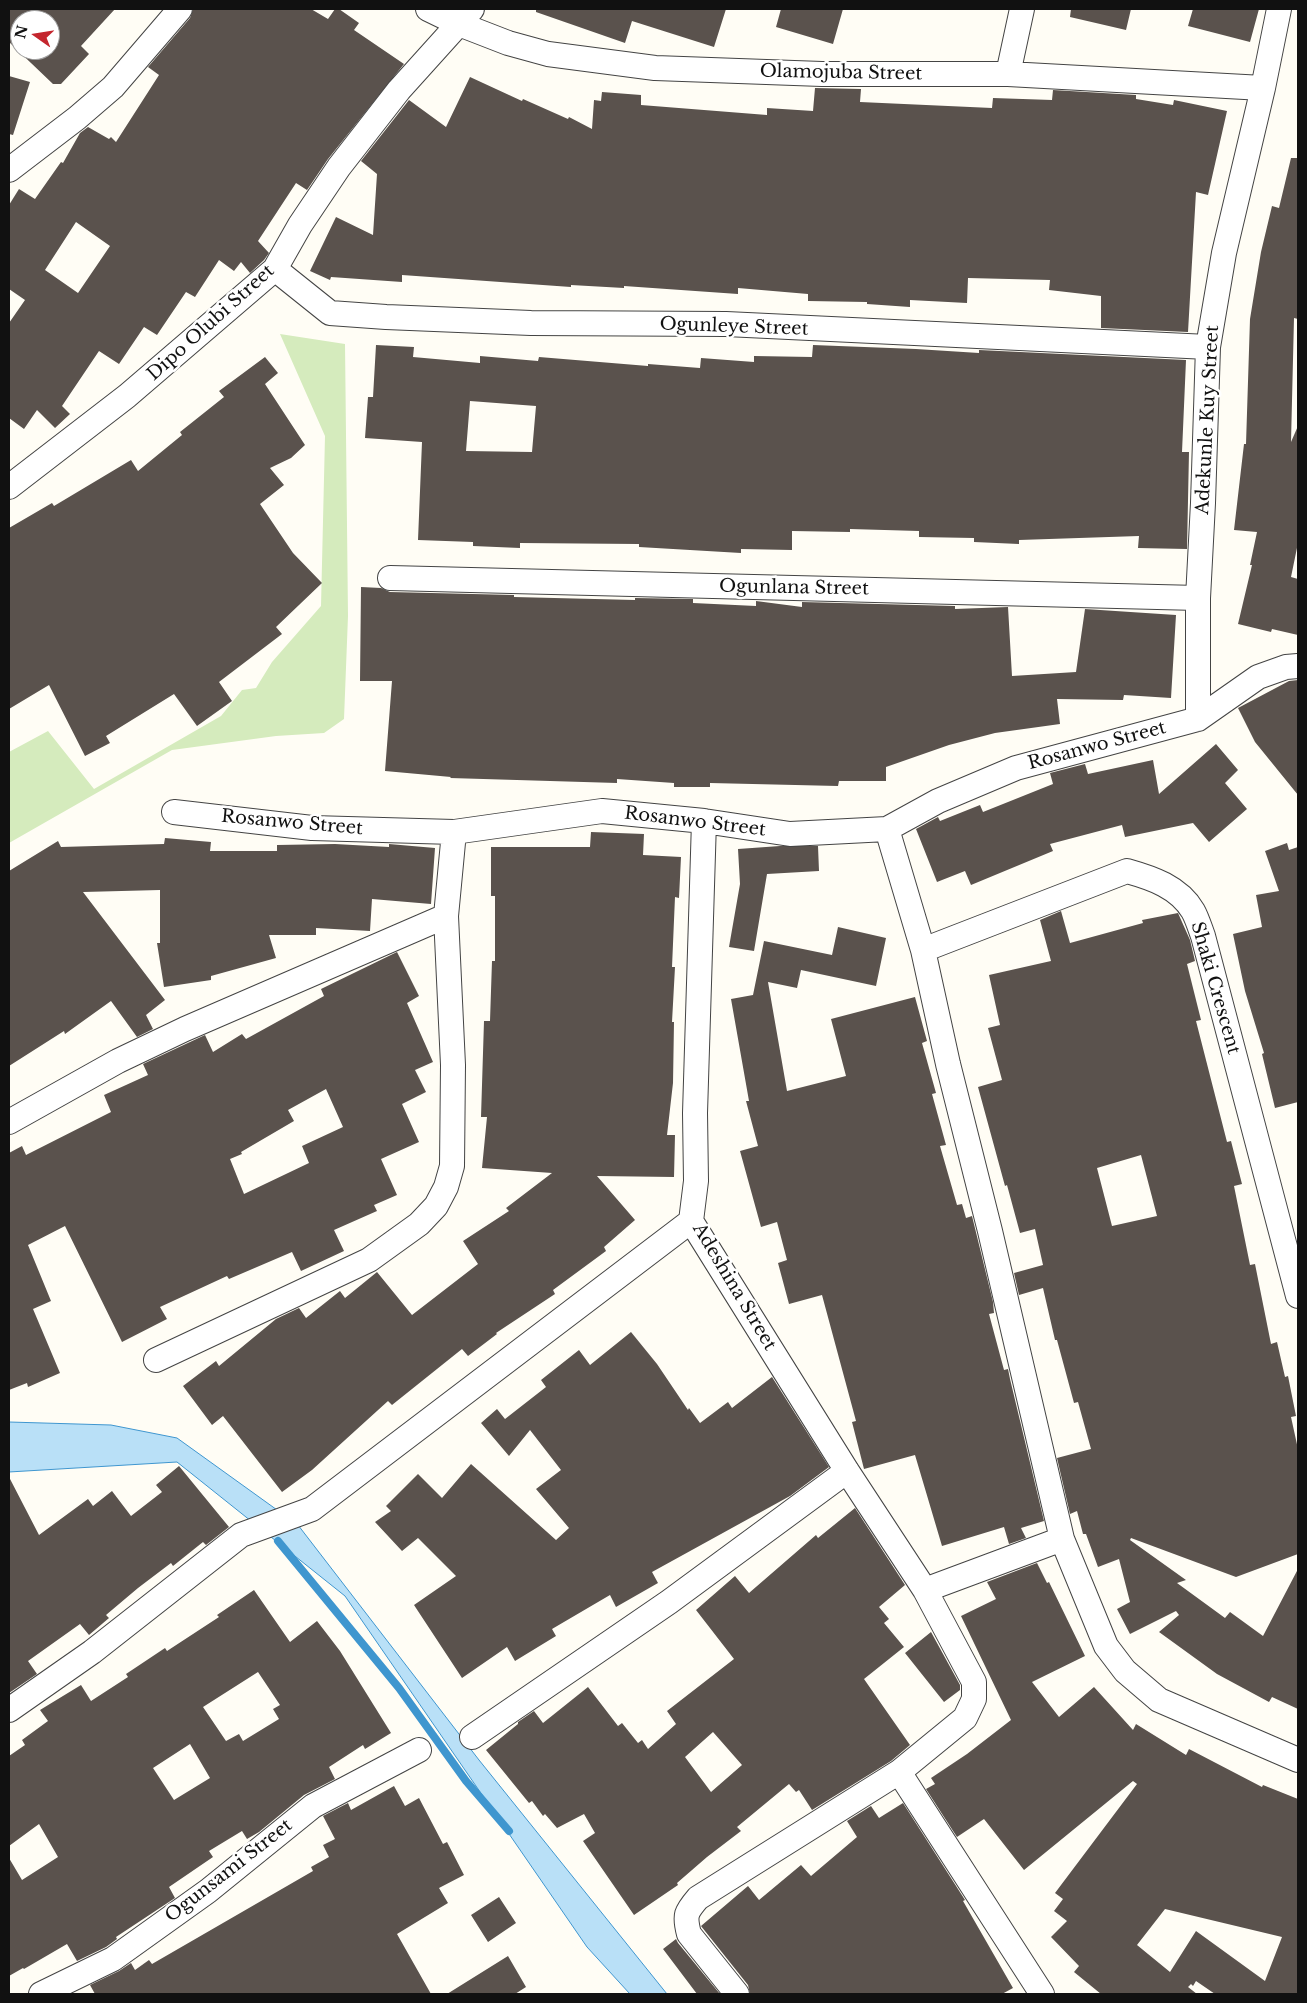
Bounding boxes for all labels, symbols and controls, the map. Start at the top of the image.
north arrow [10,10,60,60]
text: N [11,23,32,40]
street label: Olamojuba Street [760,61,922,85]
street label: Dipo Olubi Street [143,260,279,386]
street label: Ogunleye Street [659,314,809,340]
street label: Adekunle Kuy Street [1192,325,1224,515]
street label: Ogunlana Street [719,576,869,600]
street label: Rosanwo Street [1026,717,1168,775]
street label: Rosanwo Street [623,803,767,841]
street label: Rosanwo Street [220,806,364,840]
street label: Shaki Crescent [1186,919,1244,1057]
street label: Adeshina Street [688,1220,780,1354]
street label: Ogunsami Street [161,1815,297,1927]

